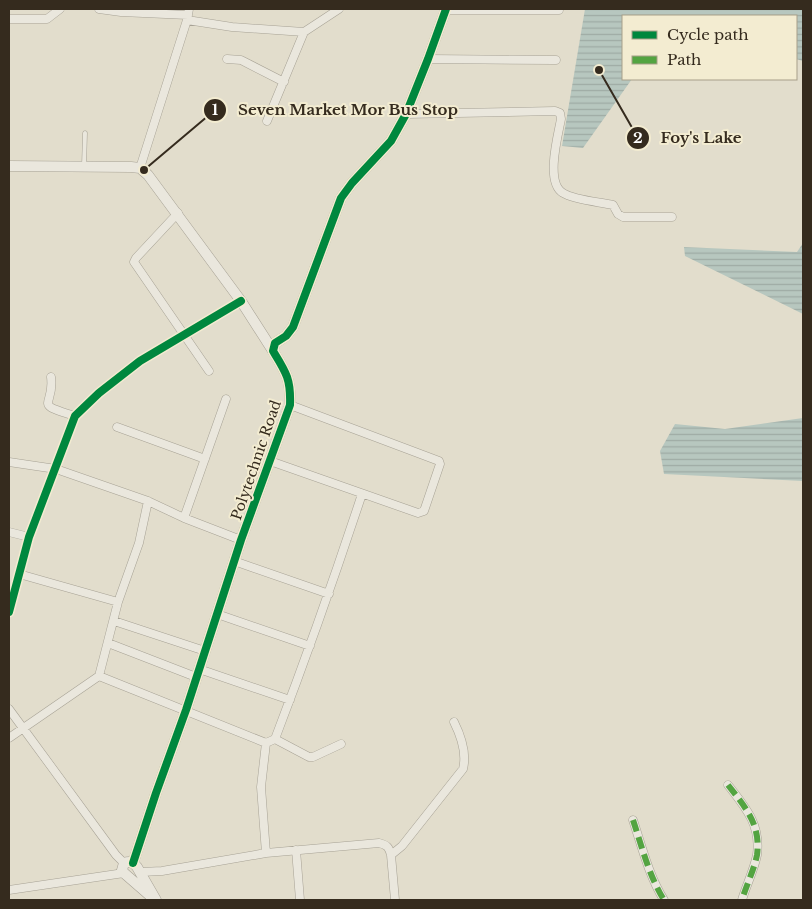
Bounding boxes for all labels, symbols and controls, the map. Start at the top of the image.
legend [622,15,797,80]
text: Cycle path [667,25,749,44]
text: Path [667,50,701,69]
callout: Seven Market Mor Bus Stop [203,95,468,125]
text: 1 [212,100,219,119]
text: Seven Market Mor Bus Stop [238,100,458,119]
callout: Foy's Lake [626,123,752,153]
text: 2 [633,128,643,147]
text: Foy's Lake [660,128,742,147]
street label: Polytechnic Road [227,397,285,522]

